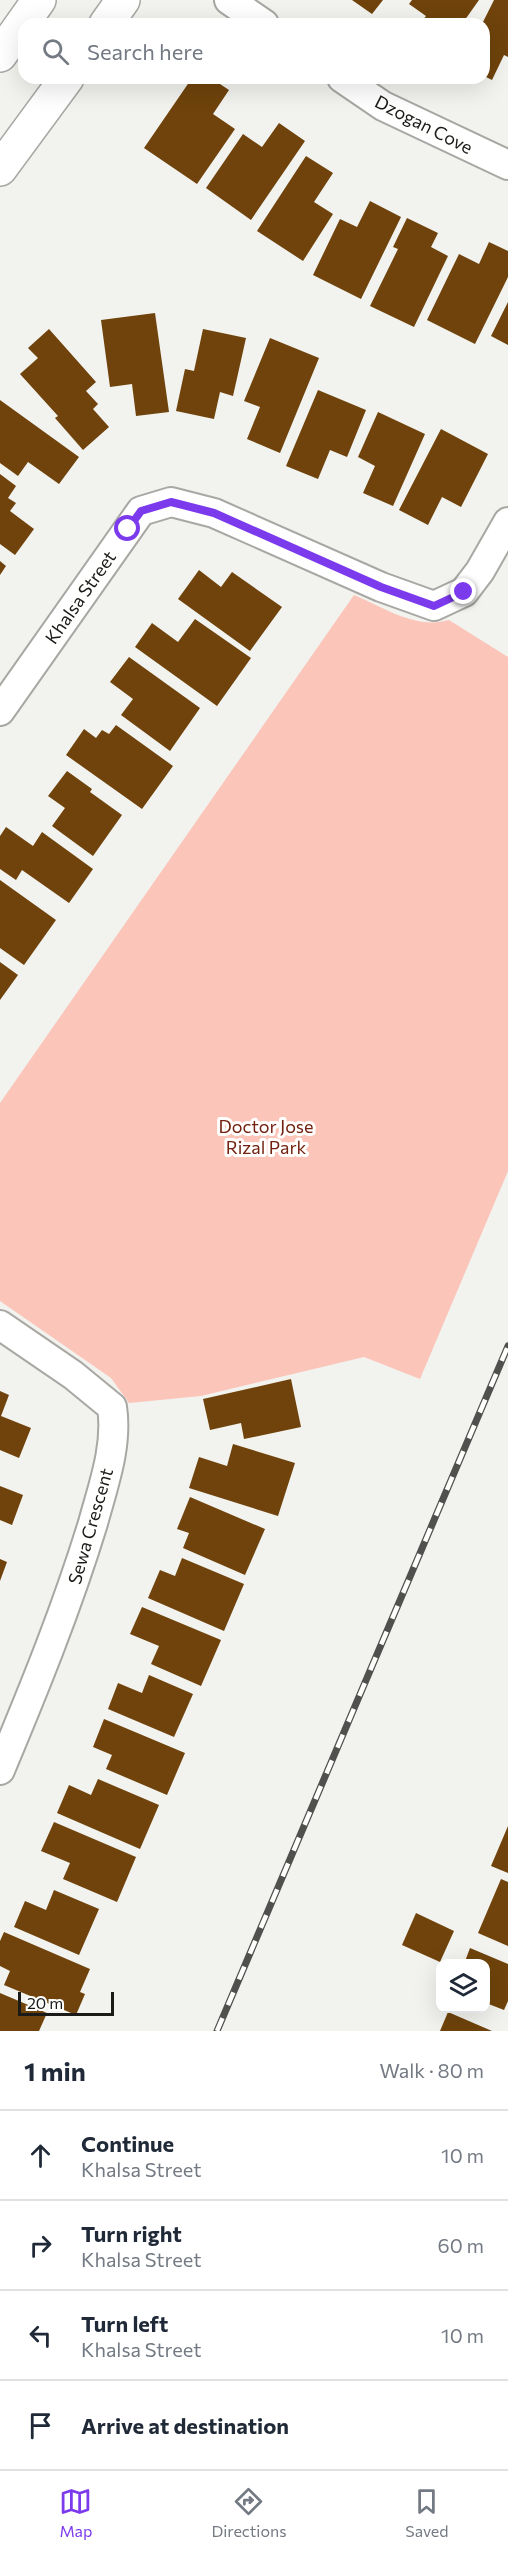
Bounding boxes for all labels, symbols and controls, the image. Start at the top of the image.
search box [18,18,490,84]
icon: search [39,35,72,68]
text: Search here [87,38,203,65]
street label: Dzogan Cove [371,90,477,158]
route start [114,515,140,541]
street label: Khalsa Street [40,546,120,648]
route end [450,578,476,604]
park label: Doctor Jose Rizal Park [218,1115,314,1158]
street label: Sewa Crescent [63,1465,117,1587]
map controls [436,1959,490,2013]
button: layers [436,1959,490,2013]
scale bar [18,1989,114,2016]
text: 20 m [27,1993,63,2012]
text: 1 min [24,2055,86,2086]
text: Walk · 80 m [379,2058,484,2082]
text: Continue [81,2130,174,2157]
icon: ahead [24,2139,57,2172]
text: 10 m [441,2143,484,2167]
text: Khalsa Street [81,2157,201,2181]
text: Turn right [81,2220,182,2247]
icon: right [24,2229,57,2262]
text: 60 m [438,2233,484,2257]
text: Khalsa Street [81,2247,201,2271]
text: Turn left [81,2310,168,2337]
icon: left [24,2319,57,2352]
text: 10 m [441,2323,484,2347]
text: Khalsa Street [81,2337,201,2361]
icon: arrive [24,2409,57,2442]
text: Arrive at destination [81,2412,289,2439]
tab: Map [59,2485,92,2540]
tab: Directions [211,2485,286,2540]
tab: Saved [405,2485,449,2540]

